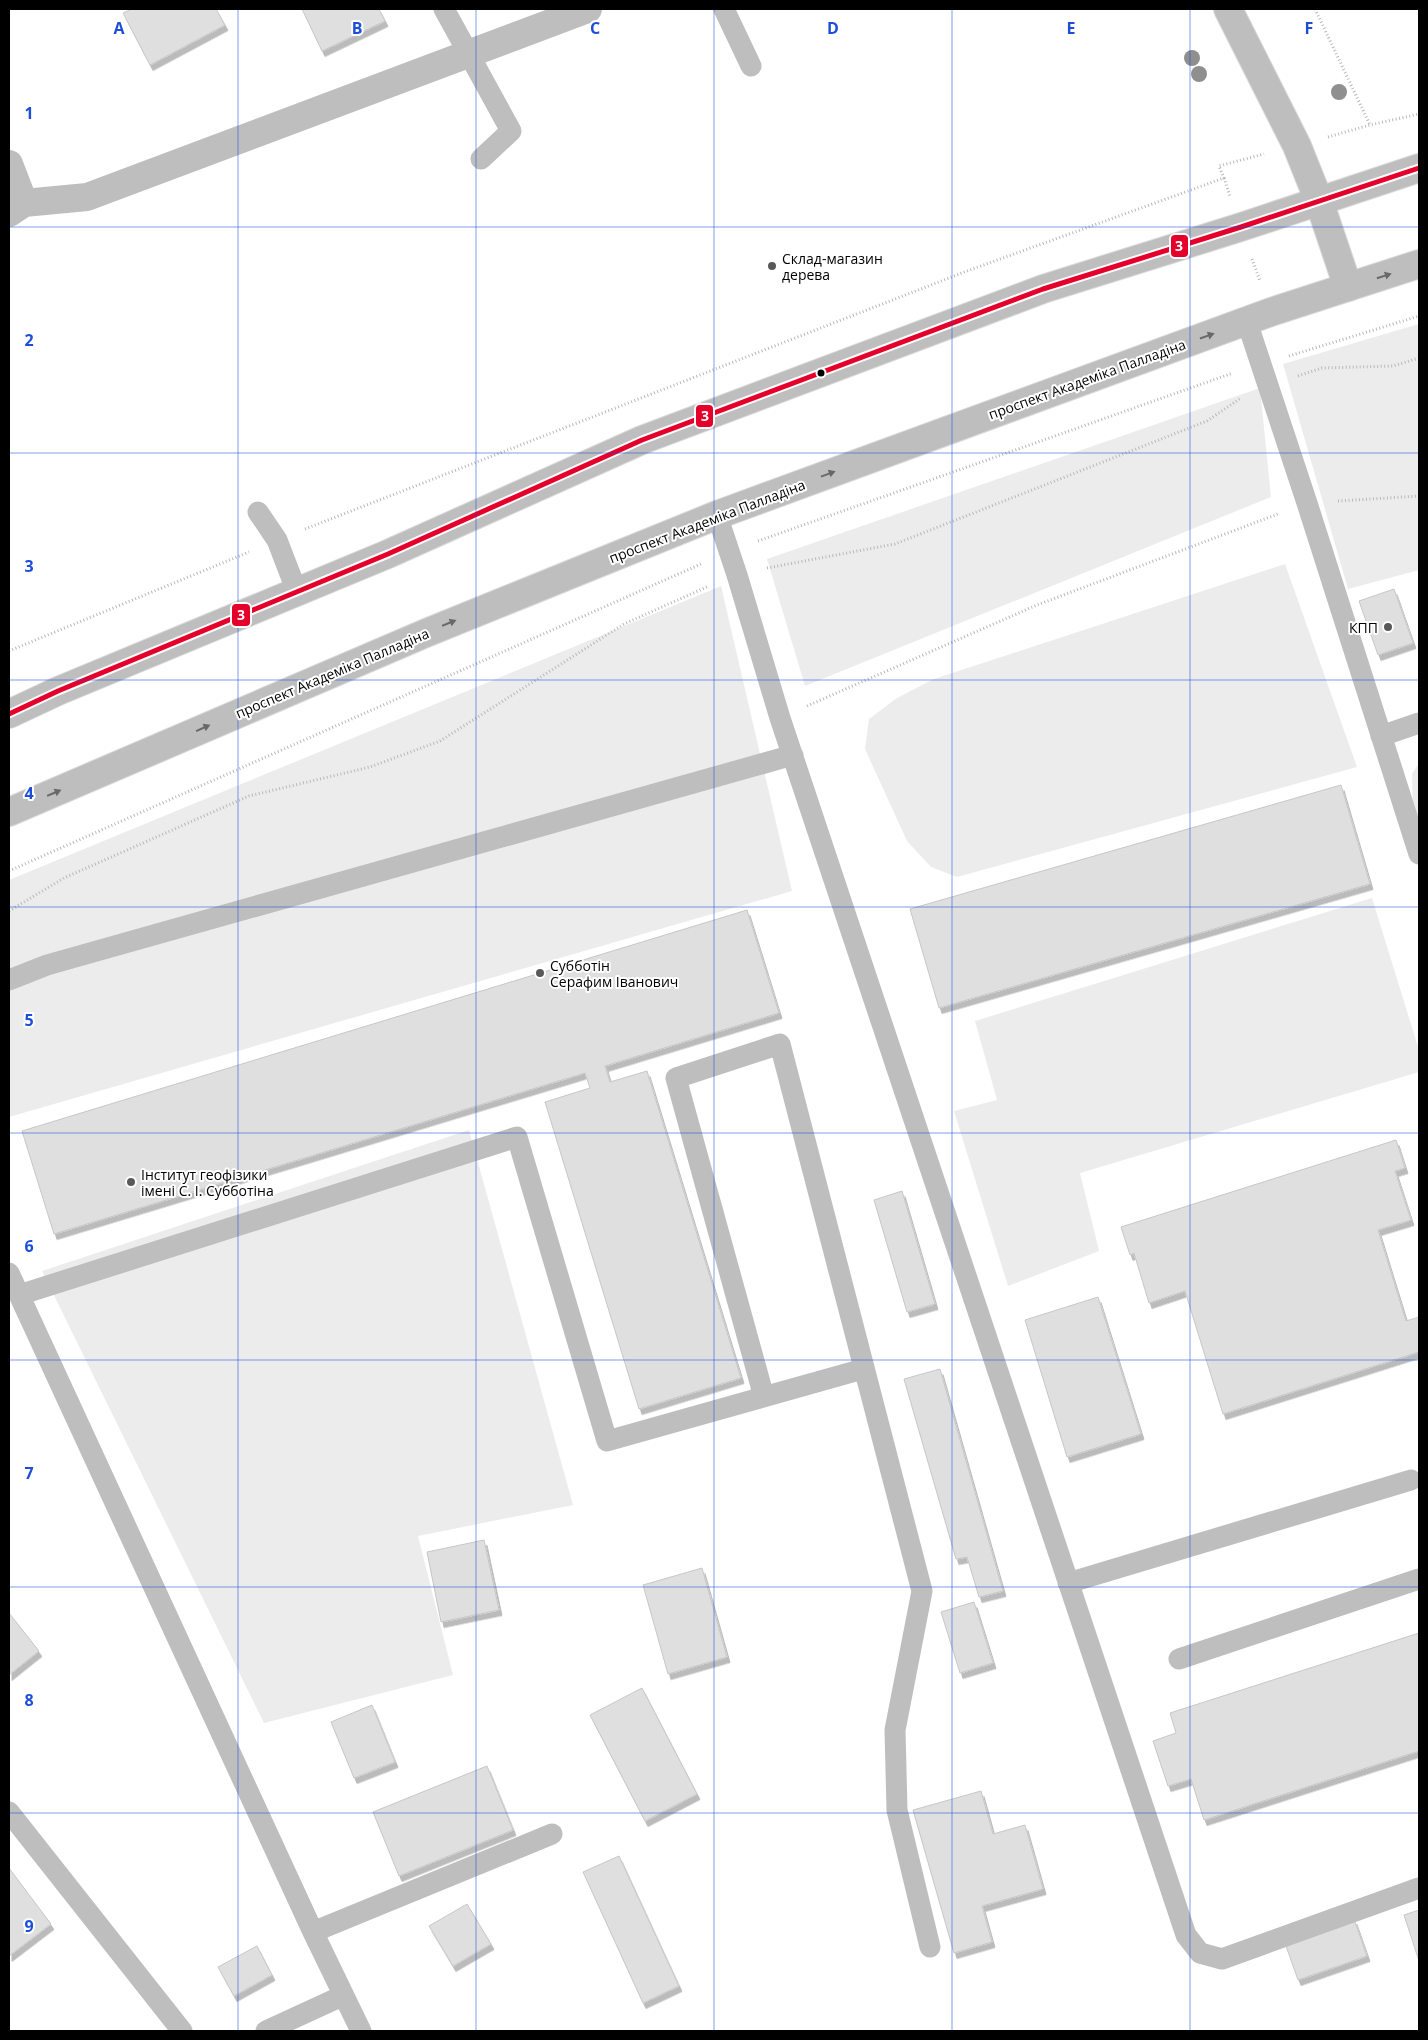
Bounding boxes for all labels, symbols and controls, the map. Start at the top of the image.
text: A [113,17,125,39]
text: B [352,17,362,39]
text: C [590,17,600,39]
text: D [827,17,839,39]
text: E [1067,17,1076,39]
text: F [1305,17,1313,39]
text: 1 [24,102,34,124]
line badge: 3 [1170,234,1189,258]
text: 3 [1175,236,1183,255]
place label: Склад-магазин дерева [782,249,883,284]
marker: Склад-магазин дерева [766,260,778,272]
one-way arrow [1376,271,1391,279]
text: 2 [24,329,34,351]
one-way arrow [1200,332,1215,340]
street label: проспект Академіка Палладіна [986,334,1188,424]
unlabelled marker [816,368,826,378]
line badge: 3 [695,404,714,428]
text: 3 [701,406,709,425]
one-way arrow [821,470,836,478]
street label: проспект Академіка Палладіна [606,475,808,567]
text: 3 [24,555,34,577]
line badge: 3 [231,603,251,627]
text: 3 [237,605,245,624]
place label: КПП [1349,618,1378,637]
one-way arrow [442,619,456,627]
marker: КПП [1382,621,1394,633]
street label: проспект Академіка Палладіна [232,624,432,722]
one-way arrow [196,723,210,731]
text: 4 [24,782,34,804]
one-way arrow [47,788,61,796]
place label: Субботін Серафим Іванович [550,956,678,991]
marker: Субботін Серафим Іванович [534,967,546,979]
text: 5 [24,1009,34,1031]
place label: Інститут геофізики імені С. І. Субботіна [141,1165,274,1200]
marker: Інститут геофізики імені С. І. Субботіна [125,1176,137,1188]
text: 6 [24,1235,34,1257]
text: 7 [24,1462,34,1484]
text: 8 [24,1689,34,1711]
text: 9 [24,1915,34,1937]

